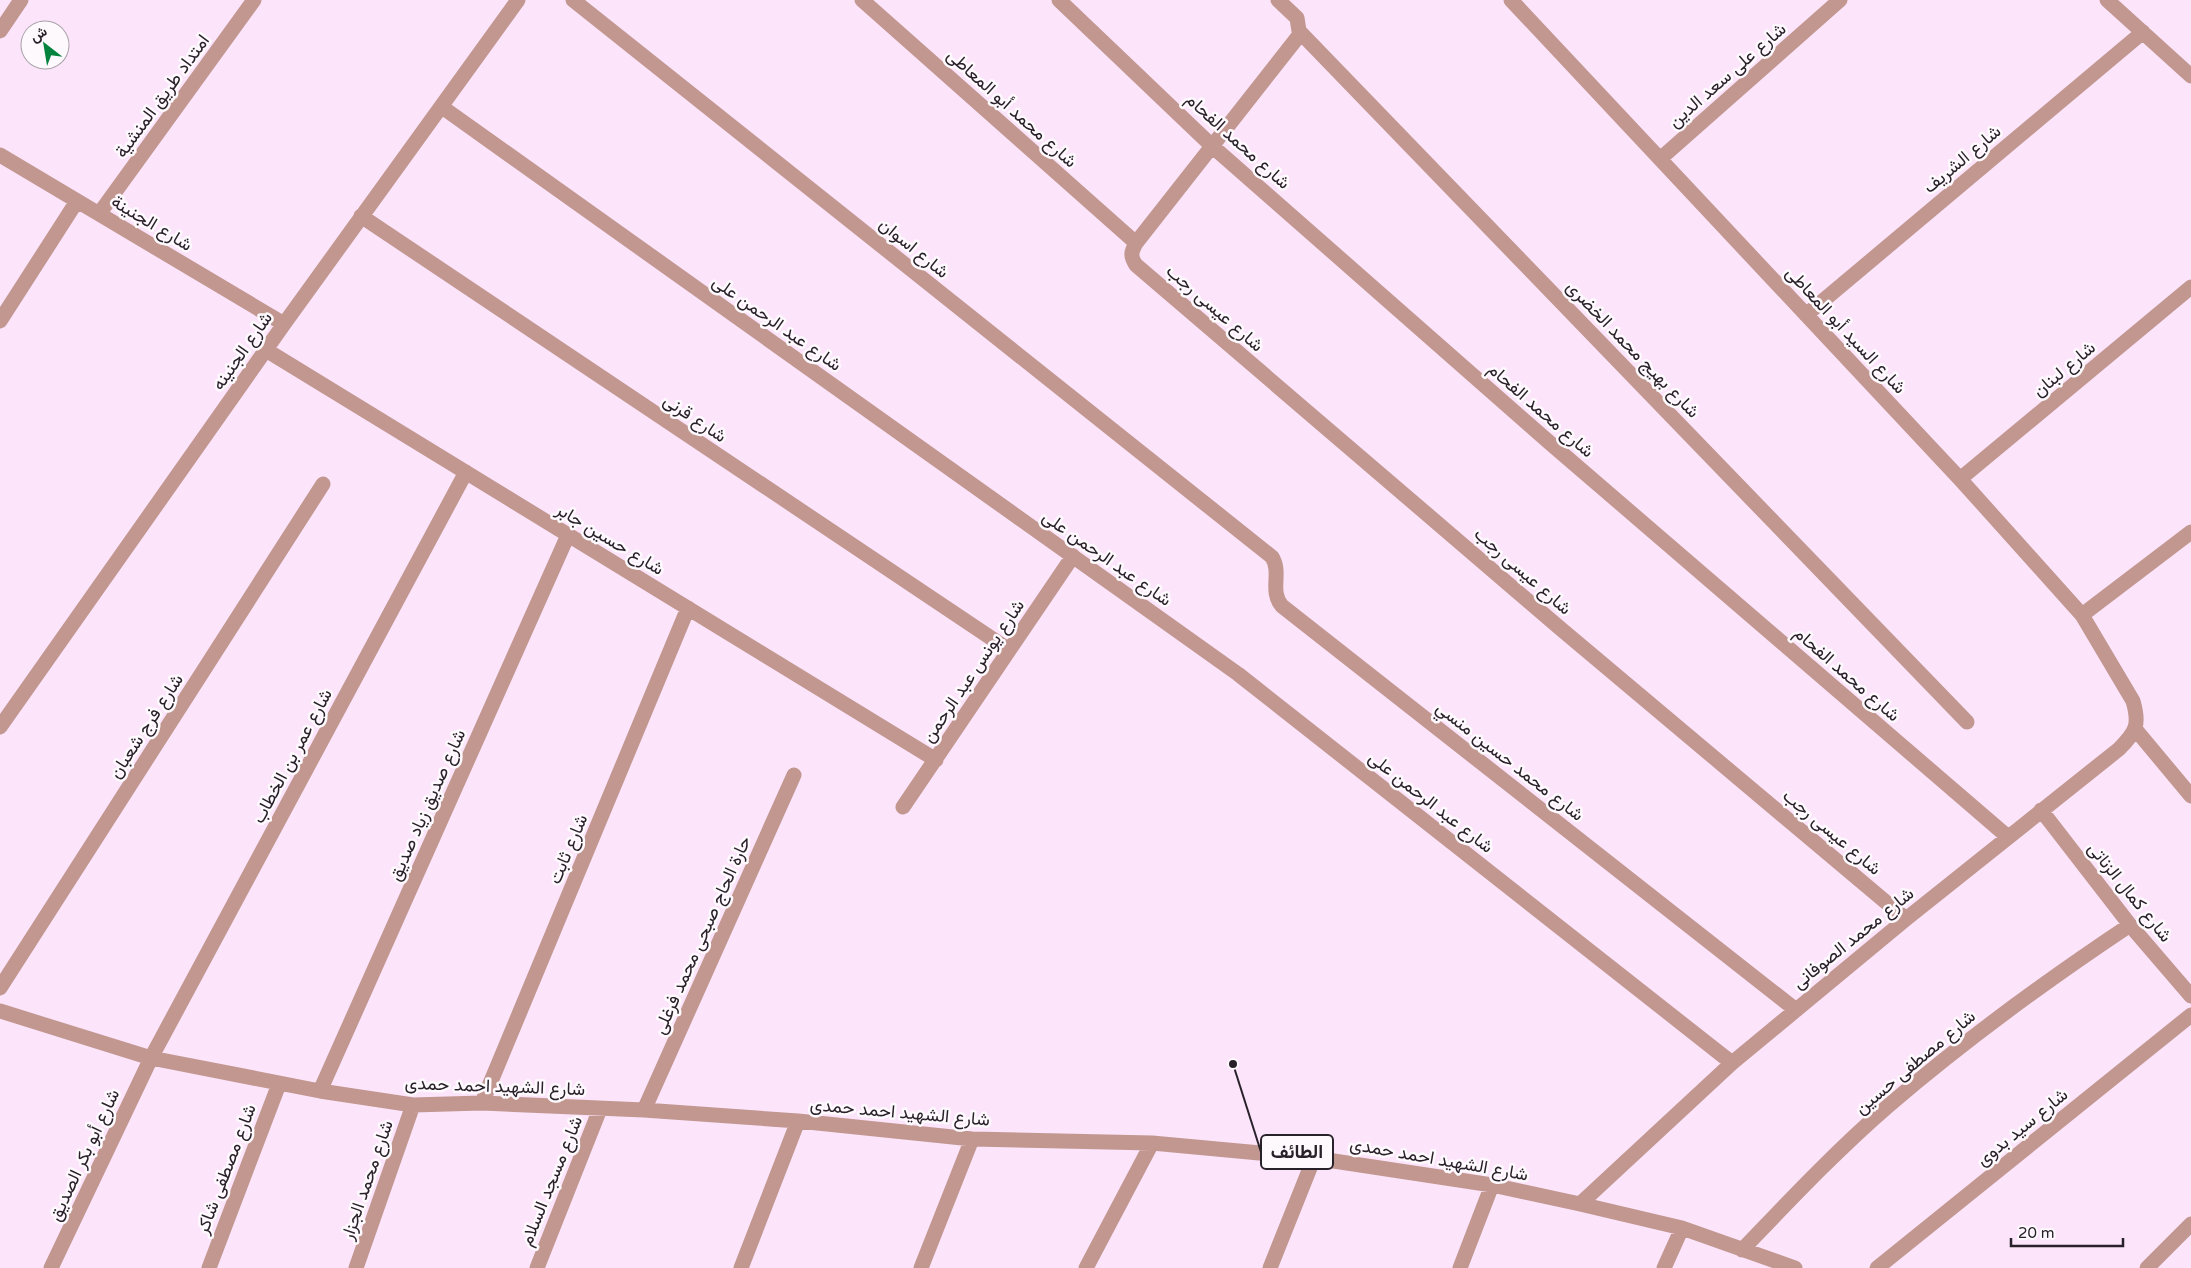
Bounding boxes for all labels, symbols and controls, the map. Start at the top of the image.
street label: شارع على سعد الدين [1663,18,1791,133]
north arrow [20,20,70,70]
text: ش [27,23,50,46]
street label: امتداد طريق المنشية [110,30,214,162]
street label: شارع محمد أبو المعاطى [942,44,1082,173]
street label: شارع محمد الفحام [1180,88,1295,195]
street label: شارع الشريف [1919,120,2006,199]
street label: شارع الجنينة [107,190,196,257]
street label: شارع اسوان [874,213,953,284]
street label: شارع عيسى رجب [1161,260,1268,357]
street label: شارع السيد أبو المعاطى [1780,262,1911,399]
street label: شارع عبد الرحمن على [708,270,846,377]
street label: شارع بهيج محمد الخضرى [1561,276,1704,423]
street label: شارع الجنينه [207,308,278,395]
street label: شارع لبنان [2028,336,2101,402]
street label: شارع محمد الفحام [1483,358,1599,463]
street label: شارع قرنى [659,389,731,448]
street label: شارع حسين جابر [551,498,668,581]
street label: شارع عبد الرحمن على [1038,505,1176,612]
street label: شارع عيسى رجب [1469,523,1576,620]
street label: شارع يونس عبد الرحمن [917,595,1030,747]
street label: شارع محمد الفحام [1789,622,1905,727]
street label: شارع فرج شعبان [104,670,189,783]
street label: شارع عمر بن الخطاب [247,685,338,828]
street label: شارع محمد حسين منسي [1429,696,1588,829]
street label: شارع صديق زياد صديق [384,726,471,885]
street label: شارع عبد الرحمن على [1364,746,1498,858]
street label: شارع عيسى رجب [1778,784,1886,880]
street label: شارع ثابت [543,811,593,888]
street label: حارة الحاج صبحى محمد فرغلى [648,833,757,1038]
street label: شارع كمال الزناتى [2082,838,2177,947]
street label: شارع محمد الصوفانى [1788,882,1919,995]
street label: شارع مصطفى حسين [1850,1005,1980,1120]
street label: شارع الشهيد احمد حمدى [404,1072,586,1101]
street label: شارع سيد بدوى [1972,1083,2073,1171]
street label: شارع أبو بكر الصديق [44,1086,125,1225]
street label: شارع الشهيد احمد حمدى [809,1093,991,1132]
street label: شارع مصطفى شاكر [191,1101,262,1238]
street label: شارع مسجد السلام [515,1113,588,1250]
street label: شارع محمد الجزار [336,1117,399,1244]
street label: شارع الشهيد احمد حمدى [1348,1132,1530,1187]
callout: الطائف [1261,1135,1333,1169]
text: الطائف [1271,1141,1323,1163]
scale bar [2011,1216,2124,1248]
text: 20 m [2018,1224,2055,1242]

